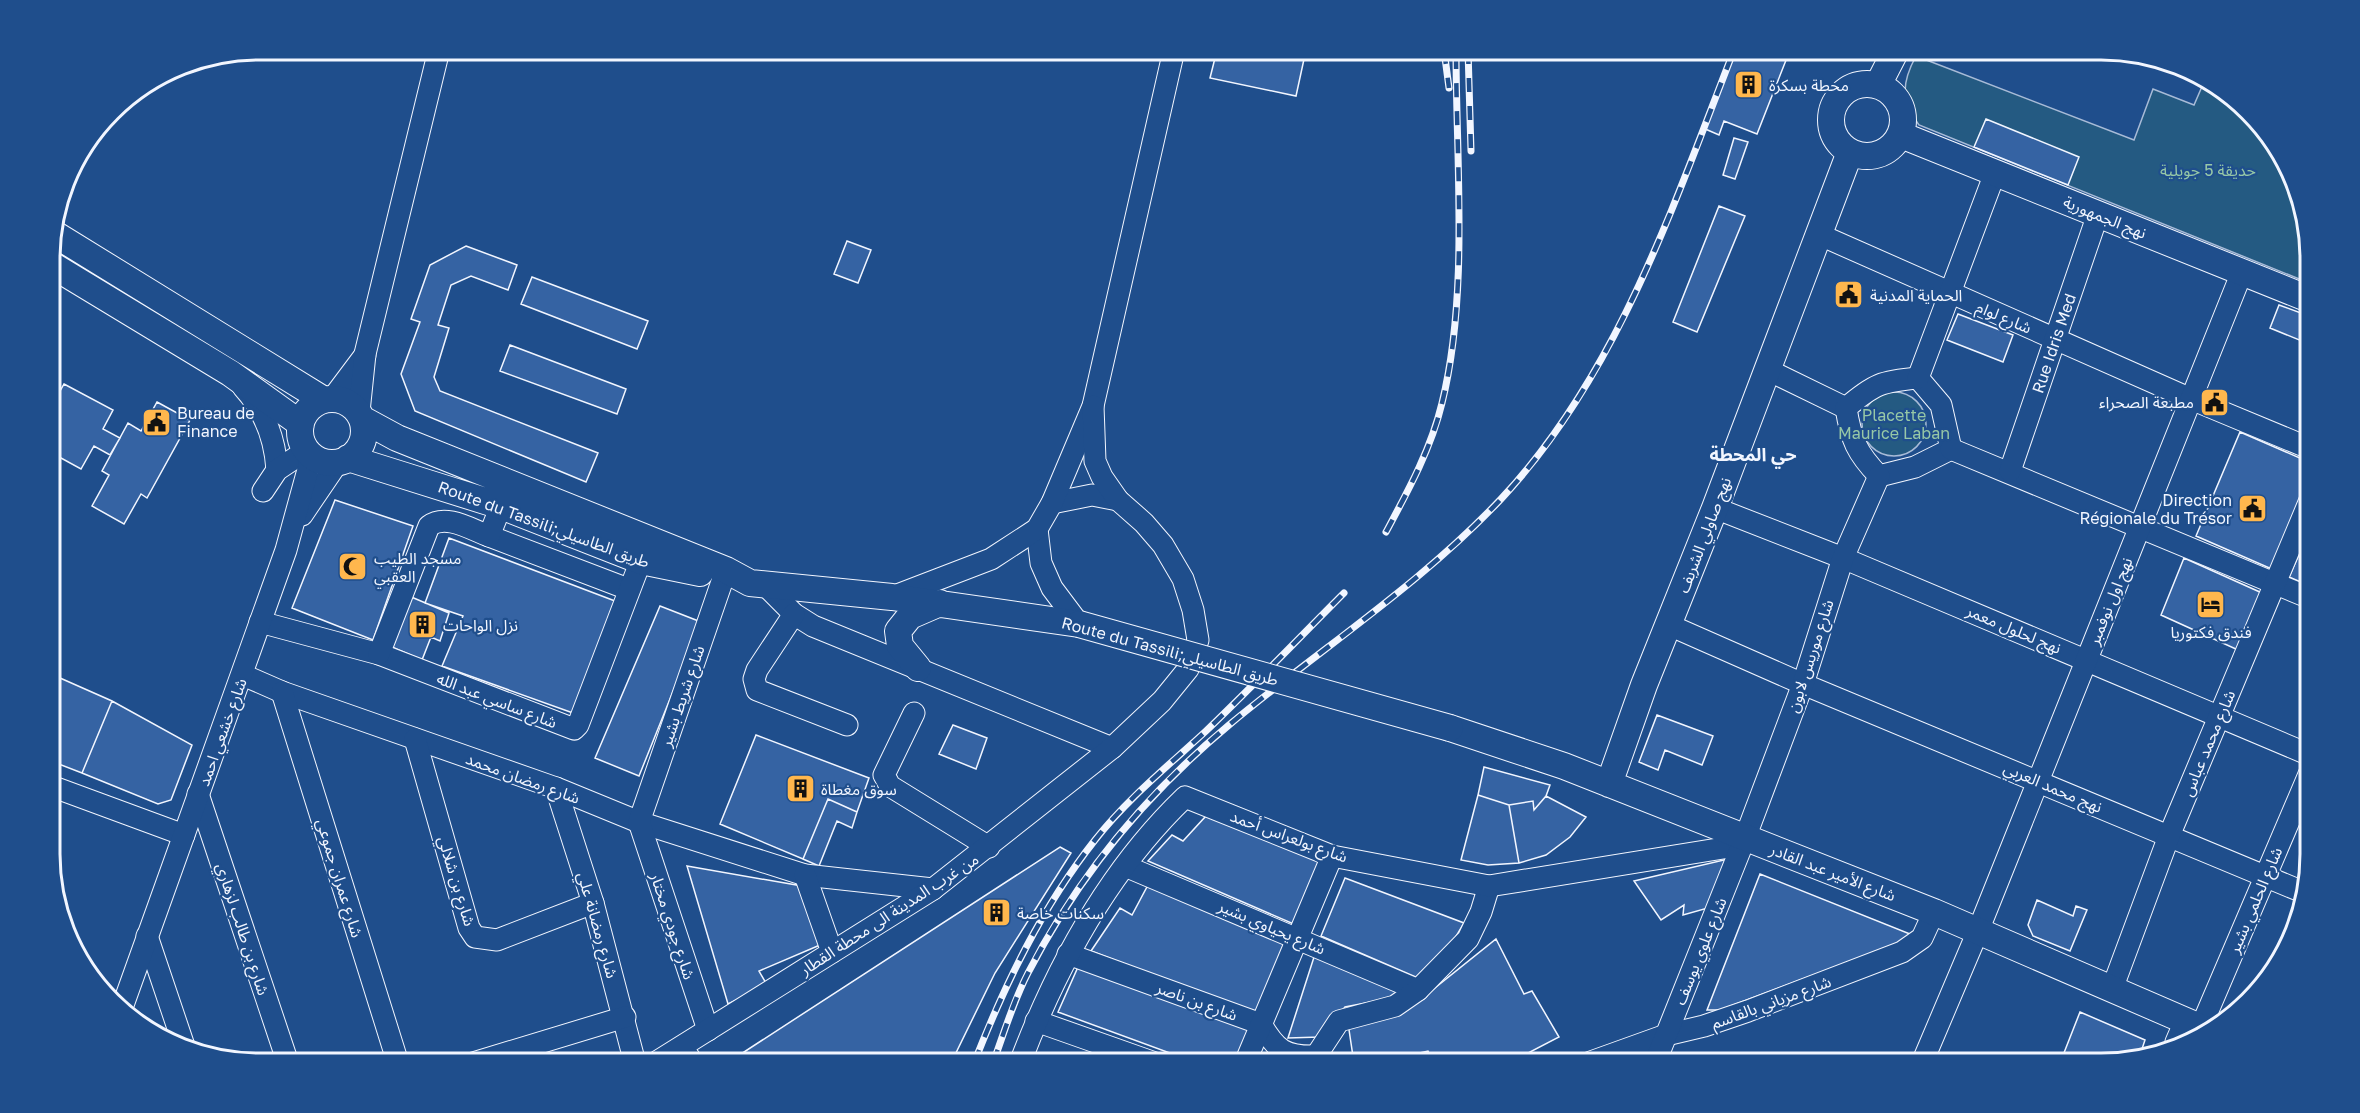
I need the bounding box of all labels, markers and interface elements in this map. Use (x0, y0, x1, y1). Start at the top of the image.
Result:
building icon: محطة بسكرة (1732, 69, 1764, 101)
place label: محطة بسكرة (1769, 75, 1849, 95)
park label: حديقة 5 جويلية (2160, 160, 2256, 180)
street label: نهج الجمهورية (2059, 191, 2149, 246)
public building icon: الحماية المدنية (1833, 279, 1865, 311)
place label: الحماية المدنية (1870, 285, 1962, 305)
street label: Rue Idris Med (2027, 291, 2080, 396)
street label: شارع لوام (1972, 296, 2035, 340)
public building icon: مطبعة الصحراء (2199, 386, 2231, 418)
place label: مطبعة الصحراء (2099, 392, 2194, 412)
place label: Bureau de Finance (177, 403, 255, 441)
park label: Placette Maurice Laban (1838, 405, 1950, 443)
public building icon: Bureau de Finance (140, 406, 172, 438)
district label: حي المحطة (1709, 443, 1797, 469)
street label: نهج صاولي الشربف (1673, 474, 1738, 597)
street label: Route du Tassili;طريق الطاسيلي (435, 476, 653, 574)
place label: Direction Régionale du Trésor (2079, 490, 2232, 528)
public building icon: Direction Régionale du Trésor (2237, 493, 2269, 525)
place label: مسجد الطيب العقبي (374, 548, 462, 589)
mosque icon: مسجد الطيب العقبي (337, 551, 369, 583)
street label: نهج اول نوفمبر (2083, 554, 2139, 650)
hotel icon: فندق فكتوريا (2195, 588, 2227, 620)
street label: شارع موريس لابون (1782, 597, 1841, 716)
street label: نهج لحلول معمر (1962, 600, 2064, 661)
building icon: نزل الواحات (406, 609, 438, 641)
street label: Route du Tassili;طريق الطاسيلي (1059, 612, 1281, 692)
place label: نزل الواحات (443, 615, 518, 636)
place label: فندق فكتوريا (2170, 622, 2252, 642)
street label: شارع شريط بشير (655, 643, 712, 751)
street label: شارع ساسي عبد الله (433, 668, 560, 735)
street label: شارع خشعي احمد (193, 675, 254, 790)
street label: شارع محمد عباس (2177, 687, 2242, 800)
street label: شارع رمضان محمد (462, 748, 583, 811)
street label: نهج محمد العربي (1999, 757, 2105, 820)
building icon: سوق مغطاة (784, 773, 816, 805)
place label: سوق مغطاة (821, 779, 897, 799)
street label: شارع بولعراس أحمد (1226, 805, 1350, 869)
street label: شارع عمران جموعي (310, 816, 368, 941)
street label: شارع بن شلالي (431, 833, 480, 929)
street label: شارع الأمير عبد القادر (1765, 838, 1899, 908)
street label: شارع الحلمي بشير (2223, 844, 2289, 958)
street label: من غرب المدينة الى محطة القطار (795, 849, 982, 980)
street label: شارع بن طالب لزهاري (209, 860, 274, 999)
street label: شارع جودي مختار (643, 869, 700, 983)
street label: شارع رمضانة علي (570, 870, 623, 981)
street label: شارع علوي يوسف (1669, 894, 1733, 1009)
street label: شارع يحياوي بشير (1213, 895, 1329, 961)
building icon: سكنات خاصة (980, 897, 1012, 929)
place label: سكنات خاصة (1017, 903, 1104, 923)
street label: شارع مزياني بالقاسم (1708, 971, 1835, 1036)
street label: شارع بن ناصر (1152, 977, 1240, 1028)

